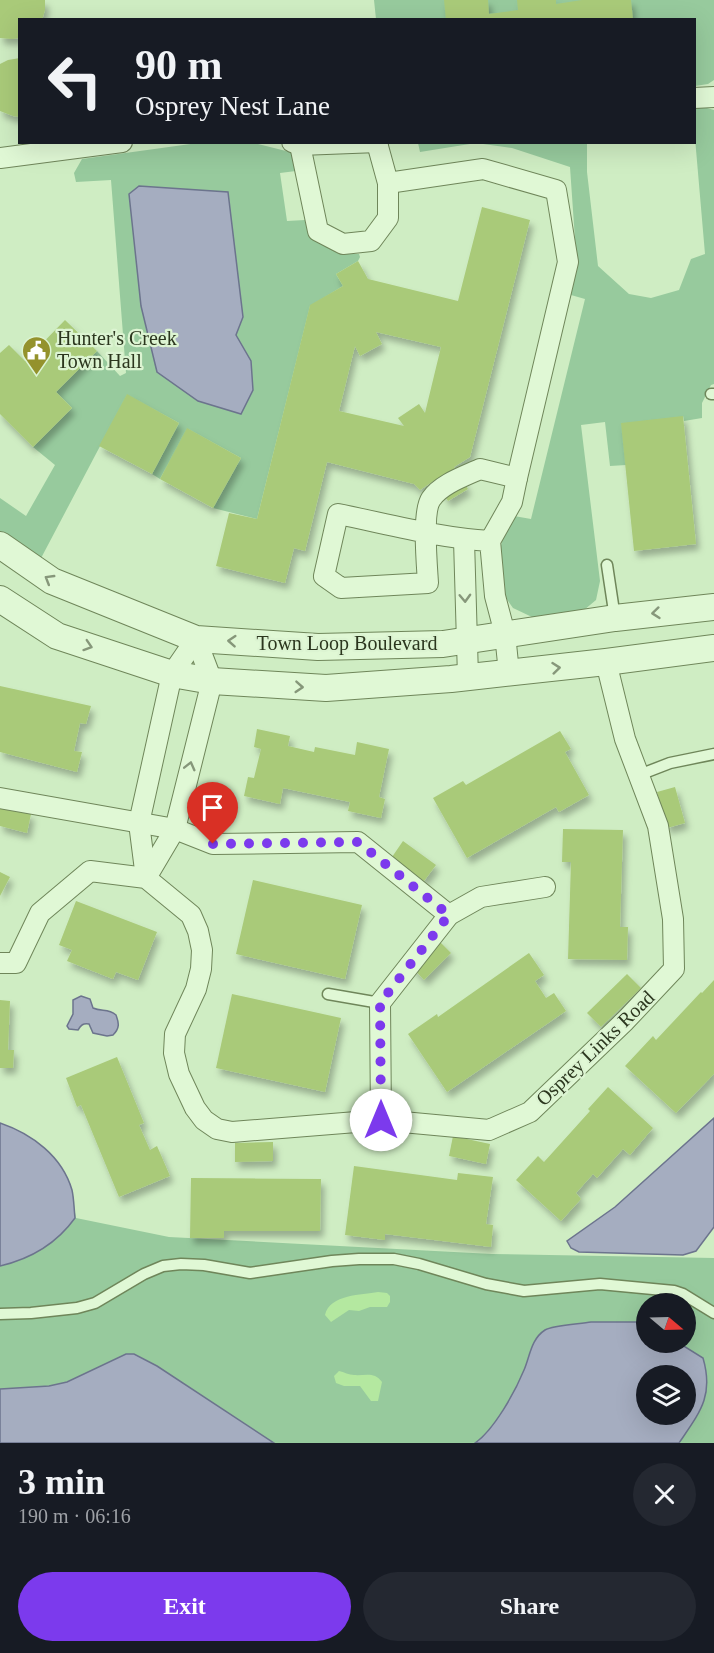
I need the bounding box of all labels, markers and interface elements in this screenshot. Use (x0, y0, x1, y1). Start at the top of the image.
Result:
icon: left (36, 42, 114, 120)
text: 90 m (135, 42, 223, 88)
text: Osprey Nest Lane (135, 91, 330, 121)
place label: Hunter's Creek Town Hall (57, 327, 177, 372)
public building icon: Hunter's Creek Town Hall (20, 334, 52, 376)
one-way arrow (45, 574, 55, 586)
one-way arrow (459, 594, 471, 603)
one-way arrow (651, 606, 660, 619)
street label: Town Loop Boulevard (257, 632, 437, 655)
one-way arrow (228, 635, 237, 648)
one-way arrow (82, 639, 93, 652)
one-way arrow (551, 662, 560, 675)
one-way arrow (294, 680, 303, 693)
one-way arrow (183, 762, 196, 772)
pin (187, 782, 238, 844)
icon: arrive (196, 791, 229, 824)
street label: Osprey Links Road (531, 986, 659, 1111)
position arrow (349, 1088, 413, 1152)
north arrow (636, 1293, 696, 1353)
map controls (636, 1293, 696, 1425)
button: layers (636, 1365, 696, 1425)
text: 3 min (18, 1462, 105, 1502)
button: close (633, 1463, 696, 1526)
text: 190 m · 06:16 (18, 1505, 131, 1527)
button: Exit (18, 1572, 351, 1641)
button: Share (363, 1572, 696, 1641)

